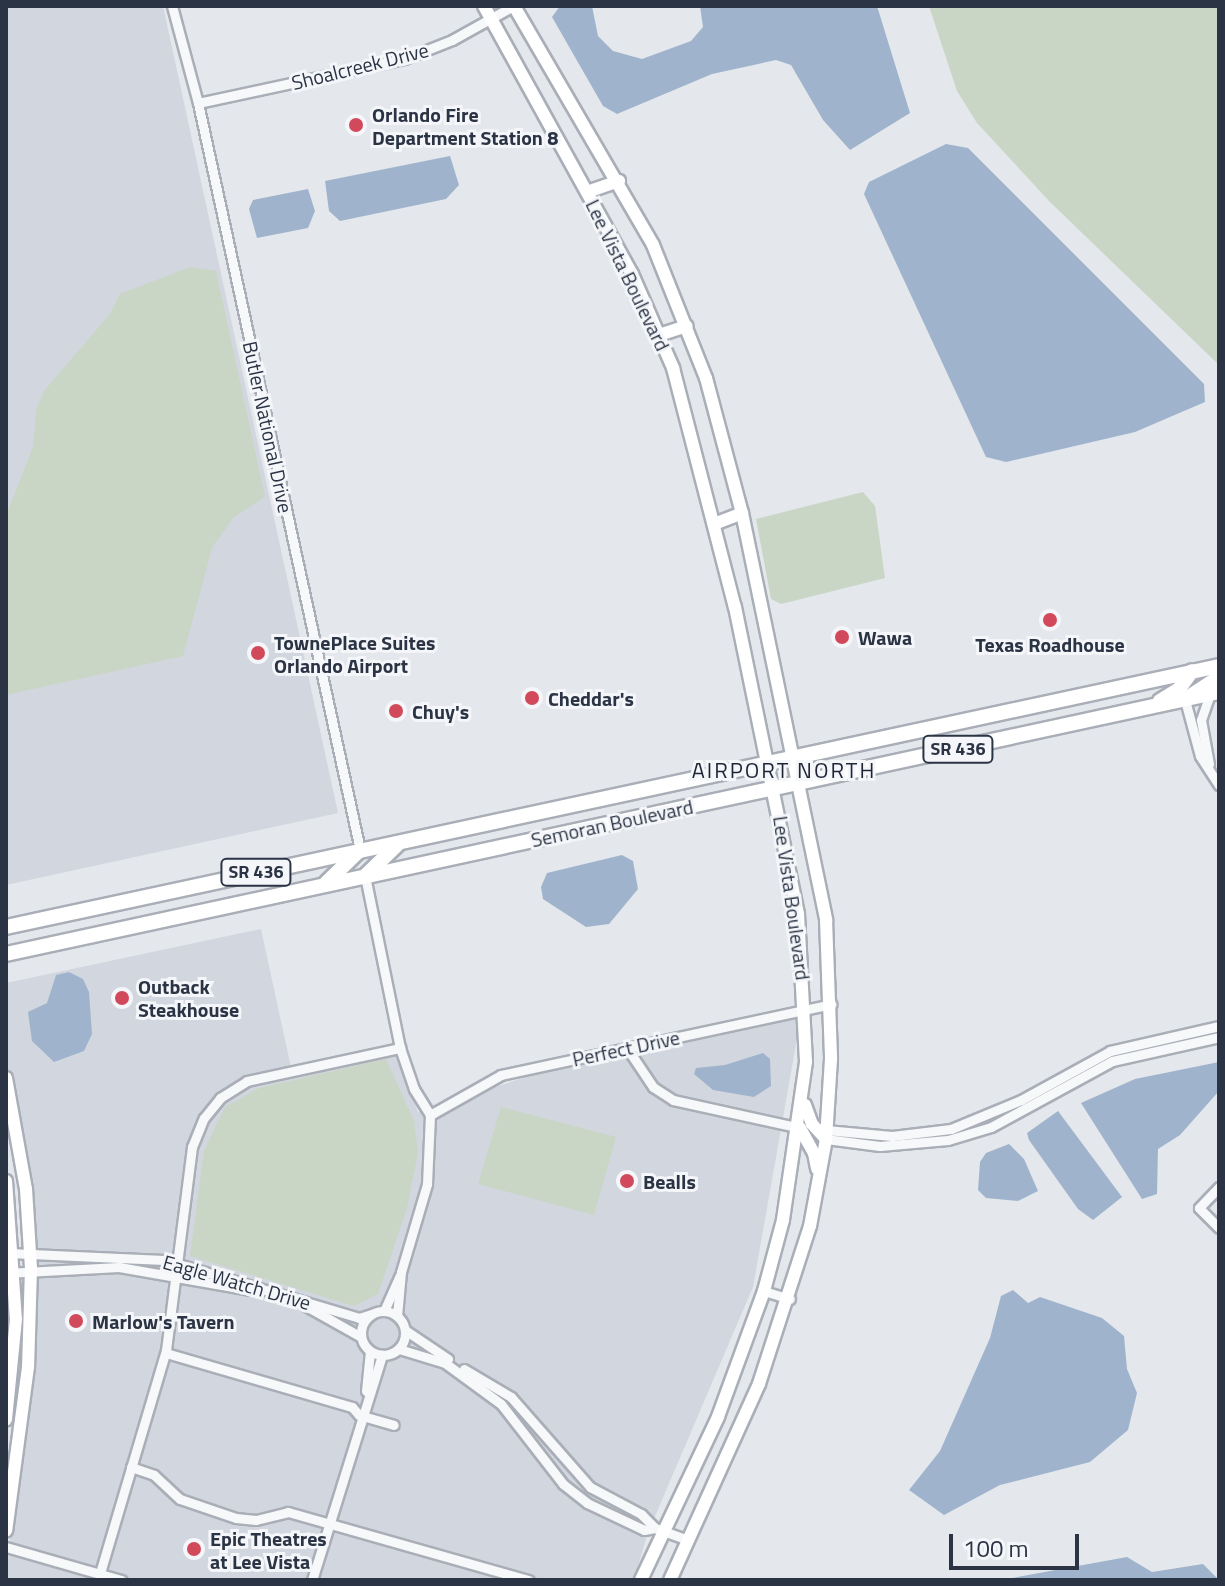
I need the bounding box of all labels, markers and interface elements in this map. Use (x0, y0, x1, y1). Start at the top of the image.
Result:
street label: Shoalcreek Drive (289, 37, 431, 95)
place label: Orlando Fire Department Station 8 (372, 102, 559, 149)
marker: Orlando Fire Department Station 8 (347, 116, 365, 134)
street label: Lee Vista Boulevard (581, 195, 675, 355)
street label: Butler National Drive (238, 339, 298, 515)
marker: Texas Roadhouse (1041, 611, 1059, 629)
place label: Wawa (858, 625, 912, 649)
marker: Wawa (833, 628, 851, 646)
place label: TownePlace Suites Orlando Airport (274, 630, 435, 677)
place label: Texas Roadhouse (975, 632, 1125, 656)
marker: TownePlace Suites Orlando Airport (249, 644, 267, 662)
place label: Cheddar's (548, 686, 634, 710)
marker: Cheddar's (523, 689, 541, 707)
place label: Chuy's (412, 699, 469, 723)
marker: Chuy's (387, 702, 405, 720)
road number: SR 436 (922, 735, 994, 763)
district label: AIRPORT NORTH (692, 758, 876, 784)
street label: Semoran Boulevard (529, 794, 695, 852)
street label: Lee Vista Boulevard (769, 814, 815, 982)
road number: SR 436 (220, 858, 292, 886)
place label: Outback Steakhouse (138, 974, 239, 1021)
marker: Outback Steakhouse (113, 989, 131, 1007)
street label: Perfect Drive (570, 1025, 682, 1071)
place label: Bealls (643, 1169, 696, 1193)
marker: Bealls (618, 1172, 636, 1190)
street label: Eagle Watch Drive (160, 1249, 314, 1315)
place label: Marlow's Tavern (92, 1309, 235, 1333)
marker: Marlow's Tavern (67, 1312, 85, 1330)
scale bar (953, 1518, 1083, 1568)
place label: Epic Theatres at Lee Vista (210, 1526, 327, 1573)
text: 100 m (963, 1530, 1029, 1566)
marker: Epic Theatres at Lee Vista (185, 1540, 203, 1558)

